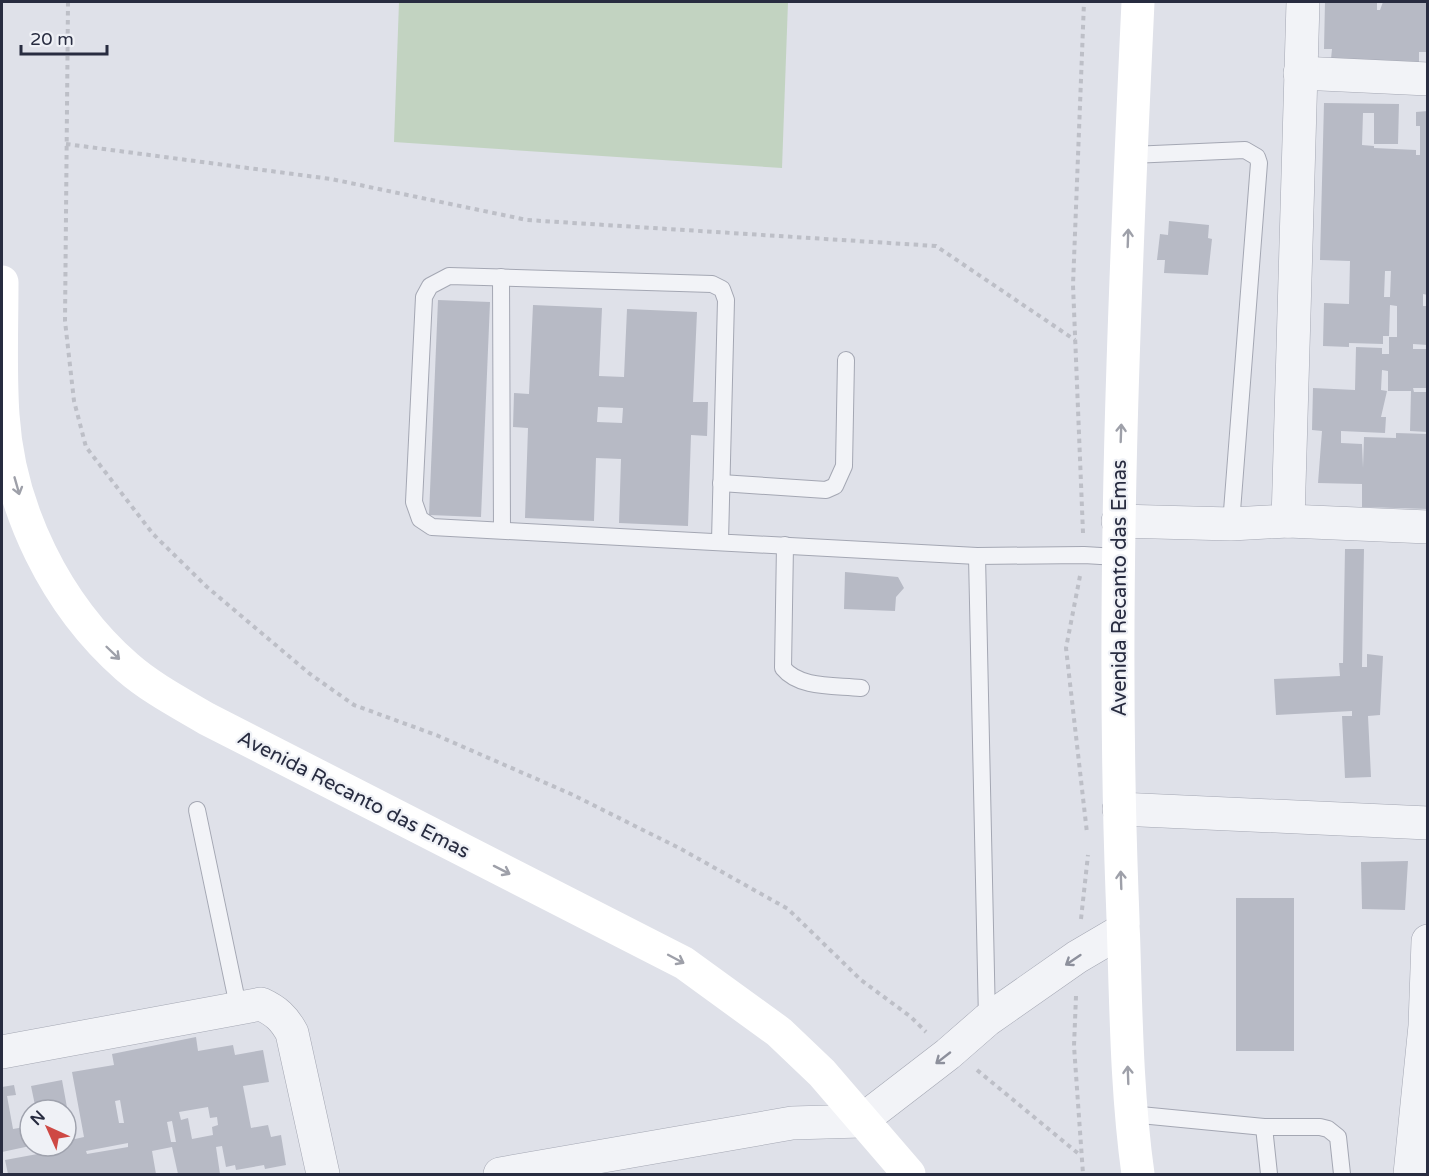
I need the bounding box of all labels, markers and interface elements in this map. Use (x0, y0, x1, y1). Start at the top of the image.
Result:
scale bar (21, 18, 106, 56)
text: 20 m (30, 28, 74, 50)
one-way arrow (1122, 228, 1133, 248)
one-way arrow (1115, 423, 1126, 443)
street label: Avenida Recanto das Emas (1108, 460, 1132, 716)
one-way arrow (12, 476, 23, 495)
one-way arrow (106, 645, 121, 660)
street label: Avenida Recanto das Emas (234, 726, 473, 864)
one-way arrow (493, 864, 511, 876)
one-way arrow (1116, 870, 1127, 890)
one-way arrow (667, 953, 684, 965)
one-way arrow (1065, 954, 1082, 966)
one-way arrow (935, 1052, 951, 1065)
one-way arrow (1123, 1065, 1134, 1085)
north arrow (18, 1098, 78, 1158)
text: N (26, 1106, 50, 1130)

